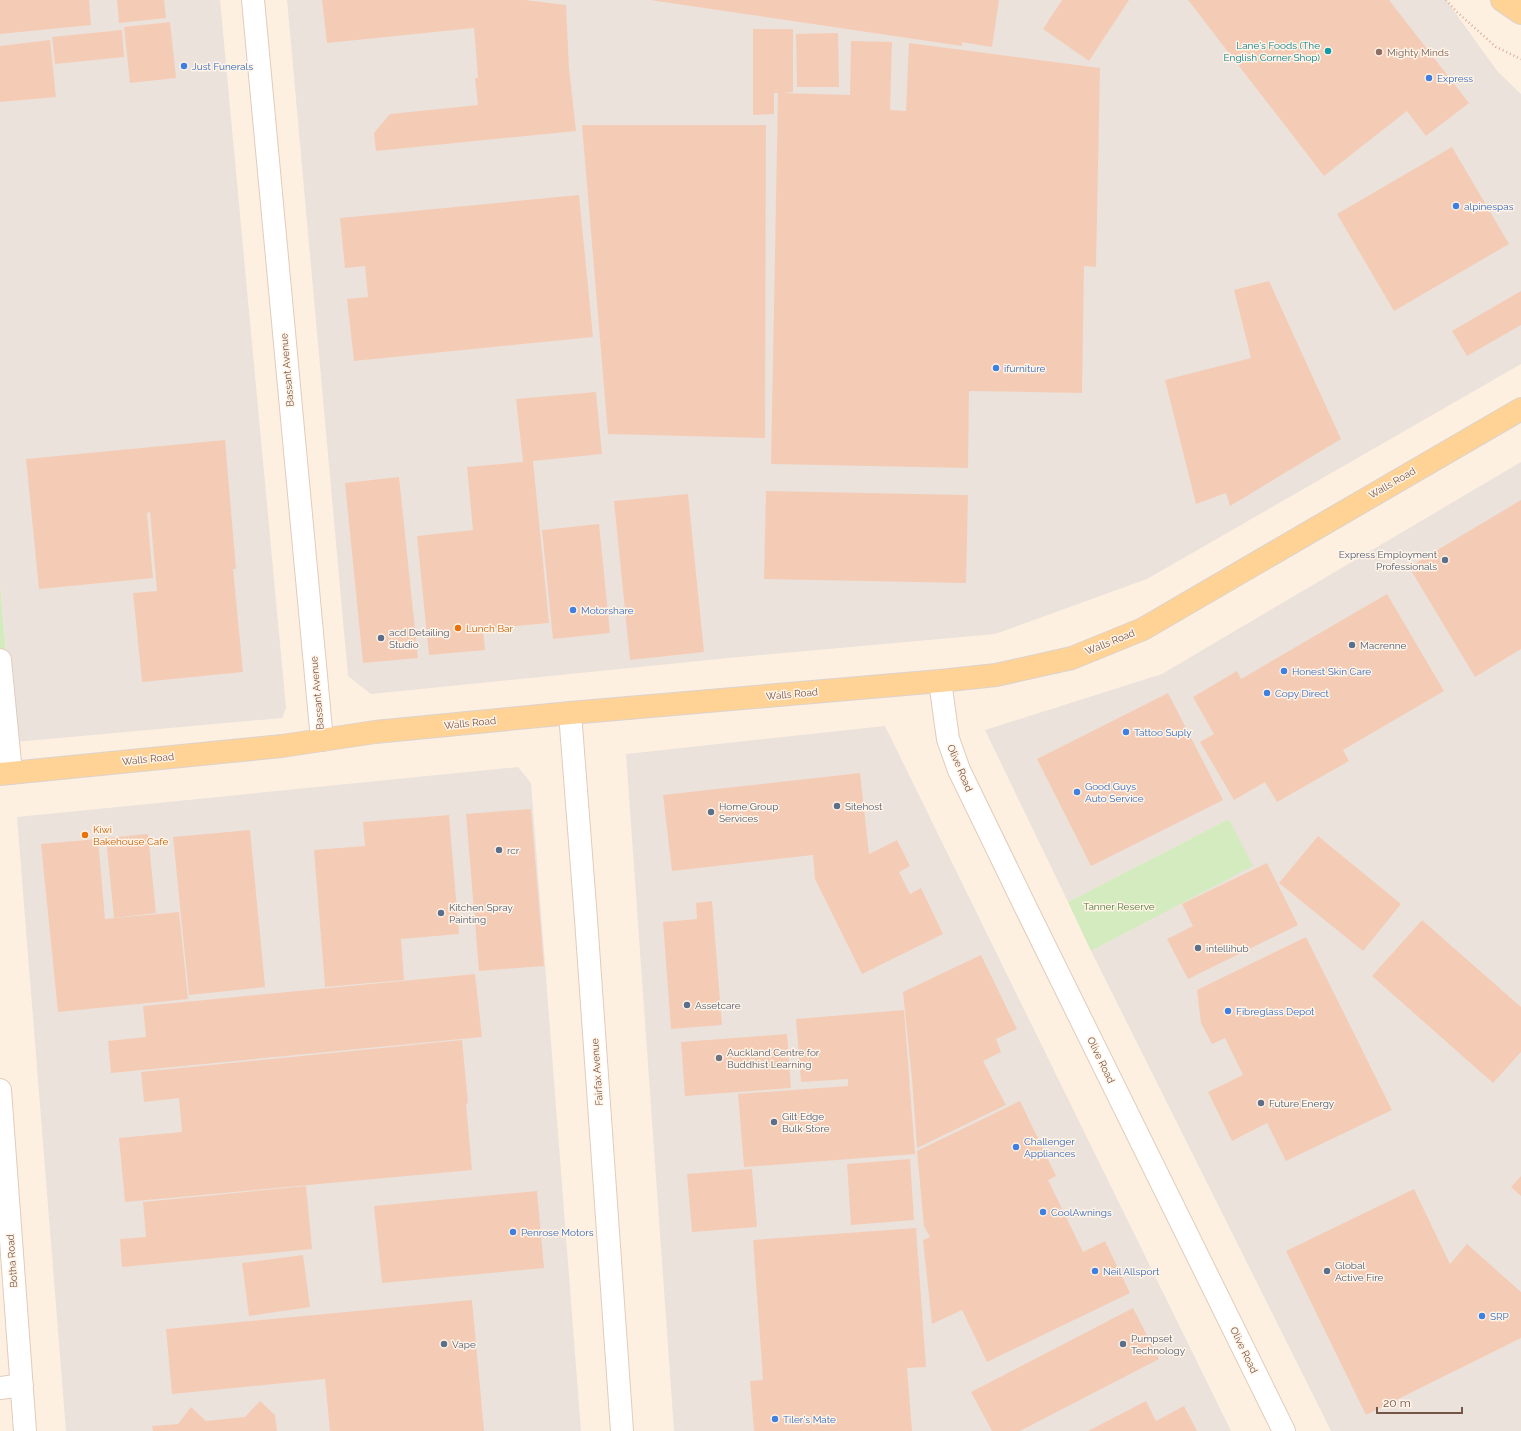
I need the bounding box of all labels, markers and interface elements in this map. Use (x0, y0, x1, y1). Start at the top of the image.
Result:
place label: Lane's Foods (The English Corner Shop) (1224, 40, 1320, 63)
marker: Lane's Foods (The English Corner Shop) (1323, 46, 1333, 56)
marker: Mighty Minds (1374, 47, 1384, 57)
place label: Mighty Minds (1387, 47, 1449, 58)
marker: Just Funerals (179, 61, 189, 71)
place label: Just Funerals (192, 61, 253, 72)
marker: Express (1424, 73, 1434, 83)
place label: Express (1437, 73, 1473, 84)
marker: alpinespas (1451, 201, 1461, 211)
place label: alpinespas (1464, 201, 1514, 212)
street label: Bassant Avenue (278, 333, 296, 407)
marker: ifurniture (991, 363, 1001, 373)
place label: ifurniture (1004, 363, 1046, 374)
street label: Walls Road (1367, 465, 1417, 501)
place label: Express Employment Professionals (1339, 549, 1438, 572)
marker: Express Employment Professionals (1440, 555, 1450, 565)
marker: Motorshare (568, 605, 578, 615)
place label: Motorshare (581, 605, 634, 616)
marker: Lunch Bar (453, 623, 463, 633)
place label: Lunch Bar (466, 623, 514, 634)
place label: acd Detailing Studio (389, 627, 450, 650)
street label: Walls Road (1084, 627, 1136, 657)
marker: acd Detailing Studio (376, 633, 386, 643)
marker: Macrenne (1347, 640, 1357, 650)
place label: Macrenne (1360, 640, 1407, 651)
street label: Bassant Avenue (308, 656, 326, 730)
marker: Honest Skin Care (1279, 666, 1289, 676)
place label: Honest Skin Care (1292, 666, 1371, 677)
street label: Walls Road (766, 686, 818, 702)
marker: Copy Direct (1262, 688, 1272, 698)
place label: Copy Direct (1275, 688, 1330, 699)
street label: Walls Road (443, 715, 497, 731)
marker: Tattoo Suply (1121, 727, 1131, 737)
place label: Tattoo Suply (1134, 727, 1192, 738)
street label: Olive Road (945, 743, 975, 793)
street label: Walls Road (121, 751, 175, 767)
place label: Good Guys Auto Service (1085, 781, 1144, 804)
marker: Good Guys Auto Service (1072, 787, 1082, 797)
place label: Home Group Services (719, 801, 778, 824)
marker: Sitehost (832, 801, 842, 811)
place label: Sitehost (845, 801, 883, 812)
marker: Home Group Services (706, 807, 716, 817)
place label: Kiwi Bakehouse Cafe (93, 824, 168, 847)
marker: Kiwi Bakehouse Cafe (80, 830, 90, 840)
marker: rcr (494, 845, 504, 855)
place label: rcr (507, 845, 520, 856)
park label: Tanner Reserve (1083, 901, 1155, 912)
place label: Kitchen Spray Painting (449, 902, 513, 925)
marker: Kitchen Spray Painting (436, 908, 446, 918)
marker: intellihub (1193, 943, 1203, 953)
place label: intellihub (1206, 943, 1249, 954)
marker: Assetcare (682, 1000, 692, 1010)
place label: Assetcare (695, 1000, 741, 1011)
marker: Fibreglass Depot (1223, 1006, 1233, 1016)
place label: Fibreglass Depot (1236, 1006, 1315, 1017)
street label: Olive Road (1085, 1035, 1117, 1085)
street label: Fairfax Avenue (589, 1038, 605, 1106)
place label: Auckland Centre for Buddhist Learning (727, 1047, 820, 1070)
marker: Auckland Centre for Buddhist Learning (714, 1053, 724, 1063)
marker: Future Energy (1256, 1098, 1266, 1108)
place label: Future Energy (1269, 1098, 1335, 1109)
place label: Gilt Edge Bulk Store (782, 1111, 830, 1134)
marker: Gilt Edge Bulk Store (769, 1117, 779, 1127)
place label: Challenger Appliances (1024, 1136, 1076, 1159)
marker: Challenger Appliances (1011, 1142, 1021, 1152)
marker: CoolAwnings (1038, 1207, 1048, 1217)
place label: CoolAwnings (1051, 1207, 1112, 1218)
marker: Penrose Motors (508, 1227, 518, 1237)
place label: Penrose Motors (521, 1227, 594, 1238)
street label: Botha Road (5, 1234, 19, 1288)
place label: Global Active Fire (1335, 1260, 1384, 1283)
marker: Neil Allsport (1090, 1266, 1100, 1276)
place label: Neil Allsport (1103, 1266, 1160, 1277)
marker: Global Active Fire (1322, 1266, 1332, 1276)
marker: SRP (1477, 1311, 1487, 1321)
place label: SRP (1490, 1311, 1509, 1322)
street label: Olive Road (1228, 1325, 1260, 1375)
place label: Pumpset Technology (1131, 1333, 1186, 1356)
marker: Vape (439, 1339, 449, 1349)
place label: Vape (452, 1339, 476, 1350)
marker: Pumpset Technology (1118, 1339, 1128, 1349)
scale bar (1377, 1389, 1462, 1415)
text: 20 m (1383, 1396, 1411, 1410)
marker: Tiler's Mate (770, 1414, 780, 1424)
place label: Tiler's Mate (783, 1414, 836, 1425)

